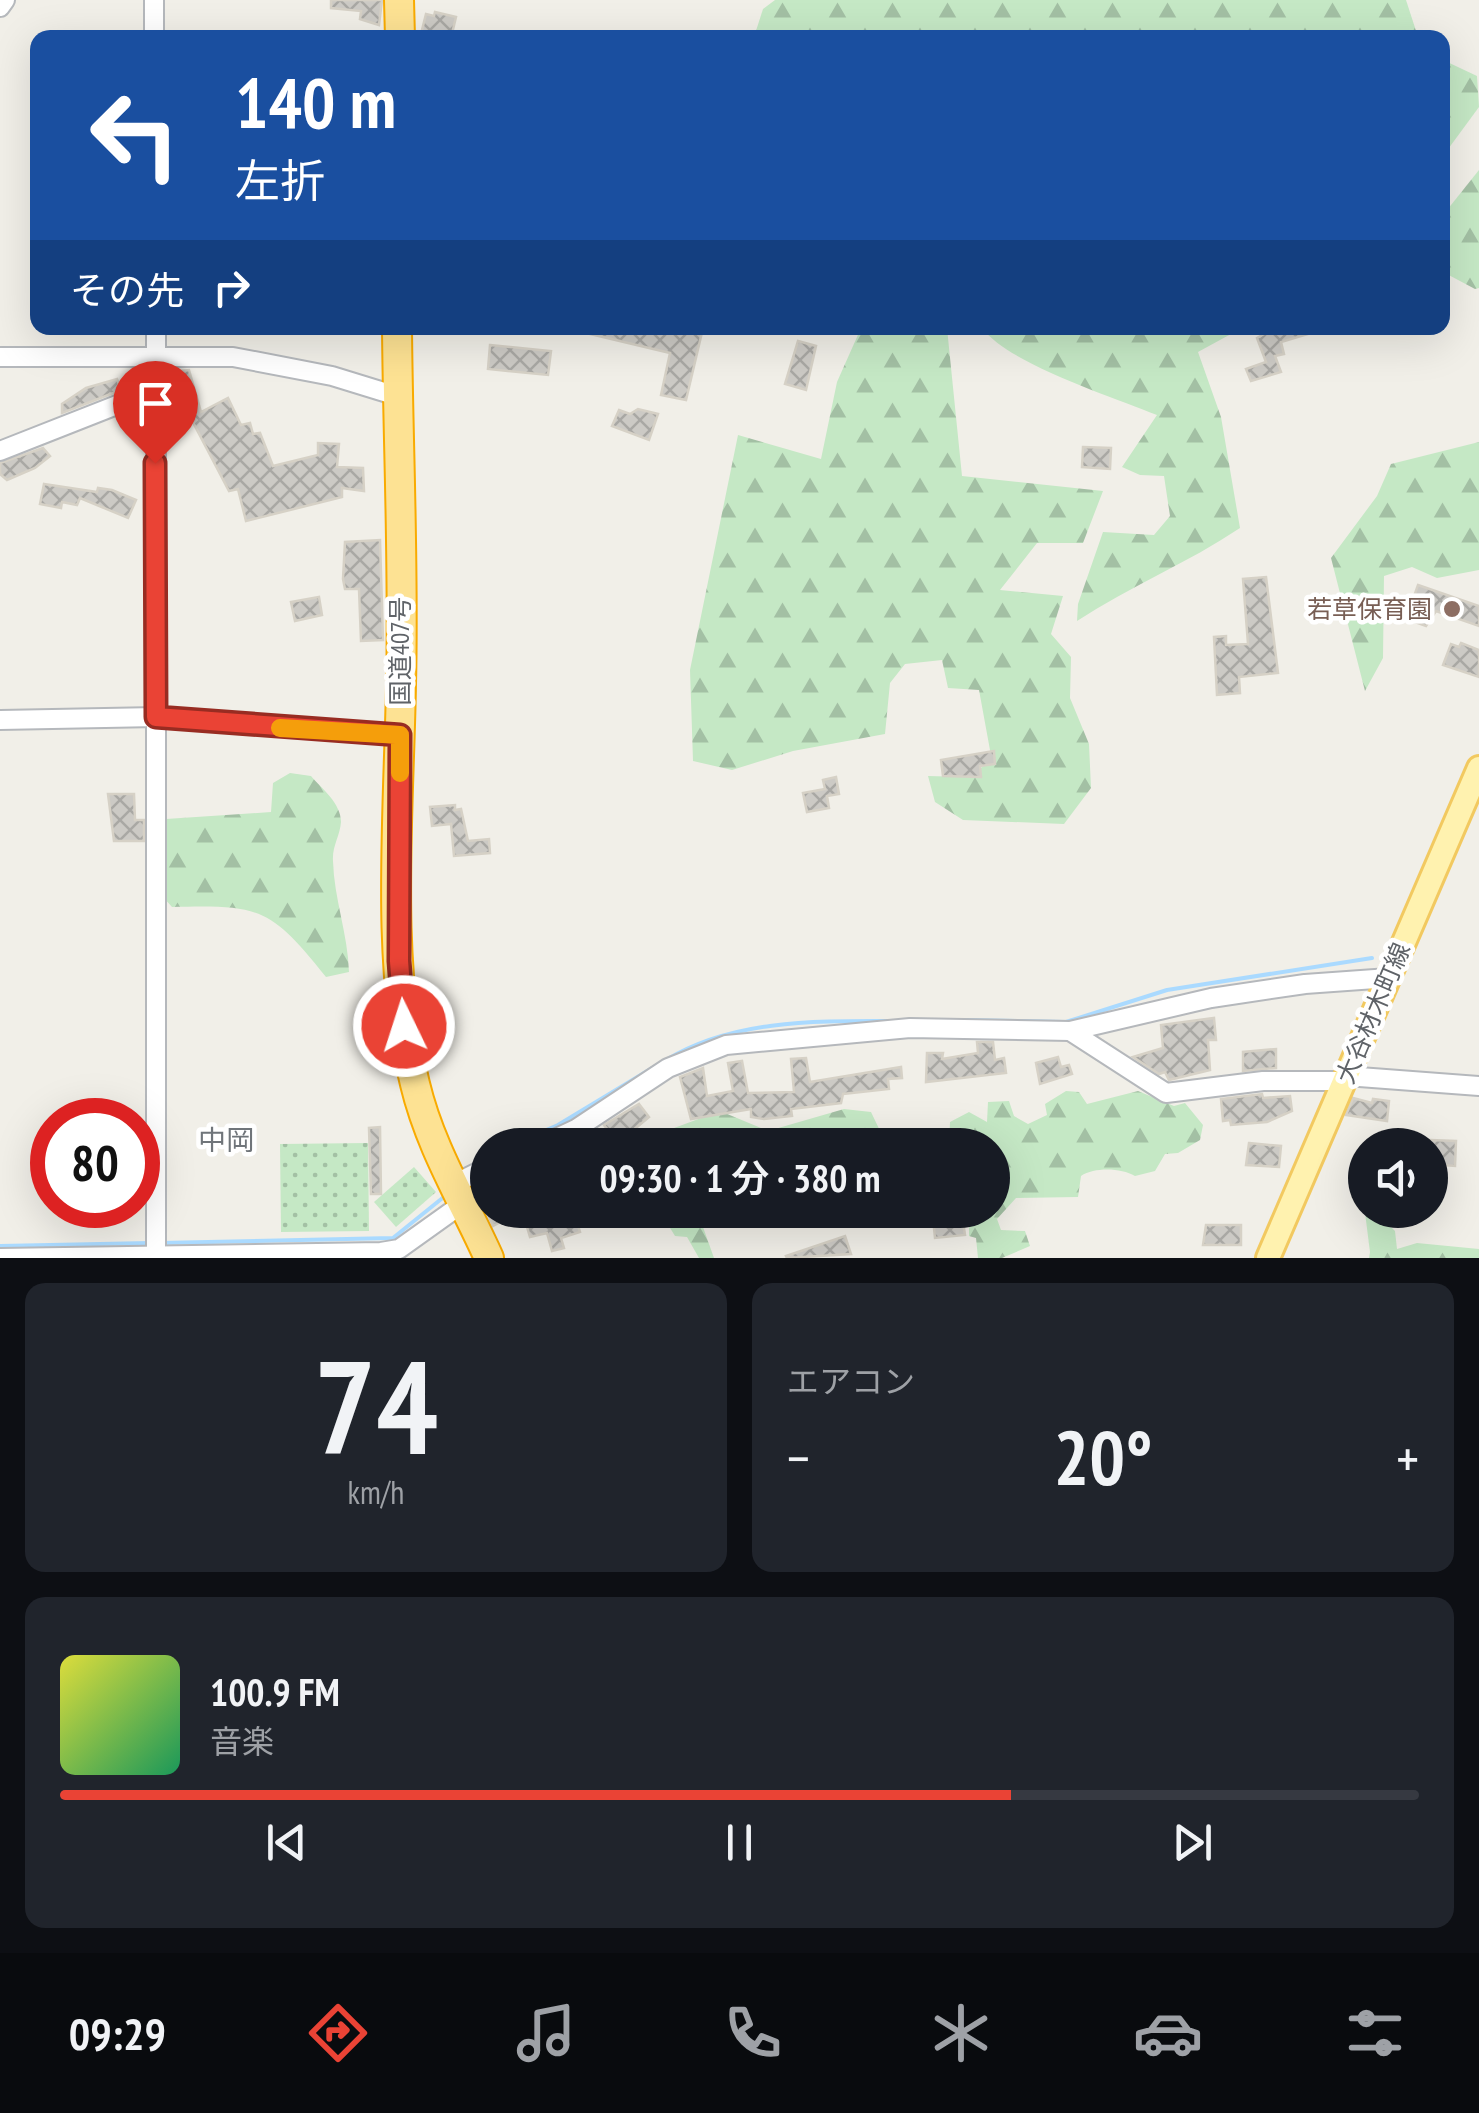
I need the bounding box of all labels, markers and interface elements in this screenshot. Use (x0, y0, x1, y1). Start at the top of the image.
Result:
text: 140 m (235, 57, 396, 147)
icon: left (70, 70, 200, 200)
text: 左折 (235, 151, 325, 209)
icon: right (204, 260, 259, 315)
text: その先 (70, 265, 184, 314)
pin (113, 361, 198, 464)
icon: arrive (128, 376, 183, 431)
place label: 若草保育園 (1307, 593, 1432, 625)
street label: 国道407号 (384, 597, 416, 705)
marker: 若草保育園 (1441, 598, 1463, 620)
street label: 大谷材木町線 (1329, 938, 1417, 1088)
position arrow (352, 974, 456, 1078)
speed limit sign: 80 (30, 1098, 160, 1228)
district label: 中岡 (198, 1121, 254, 1158)
map controls (1348, 1128, 1448, 1228)
button: sound (1348, 1128, 1448, 1228)
text: 09:30 · 1 分 · 380 m (600, 1153, 880, 1202)
text: 74 (314, 1322, 438, 1490)
text: エアコン (787, 1360, 915, 1402)
text: 20° (1053, 1409, 1153, 1506)
text: − (787, 1422, 810, 1493)
text: + (1396, 1422, 1419, 1493)
text: km/h (348, 1471, 404, 1513)
text: 100.9 FM (210, 1667, 340, 1716)
text: 音楽 (210, 1720, 274, 1762)
icon: previous (259, 1815, 314, 1870)
icon: pause (712, 1815, 767, 1870)
icon: next (1165, 1815, 1220, 1870)
icon: directions (303, 1998, 373, 2068)
icon: music (511, 1998, 581, 2068)
icon: phone (718, 1998, 788, 2068)
icon: climate (926, 1998, 996, 2068)
icon: car (1133, 1998, 1203, 2068)
icon: filters (1340, 1998, 1410, 2068)
text: 09:29 (69, 2004, 166, 2062)

